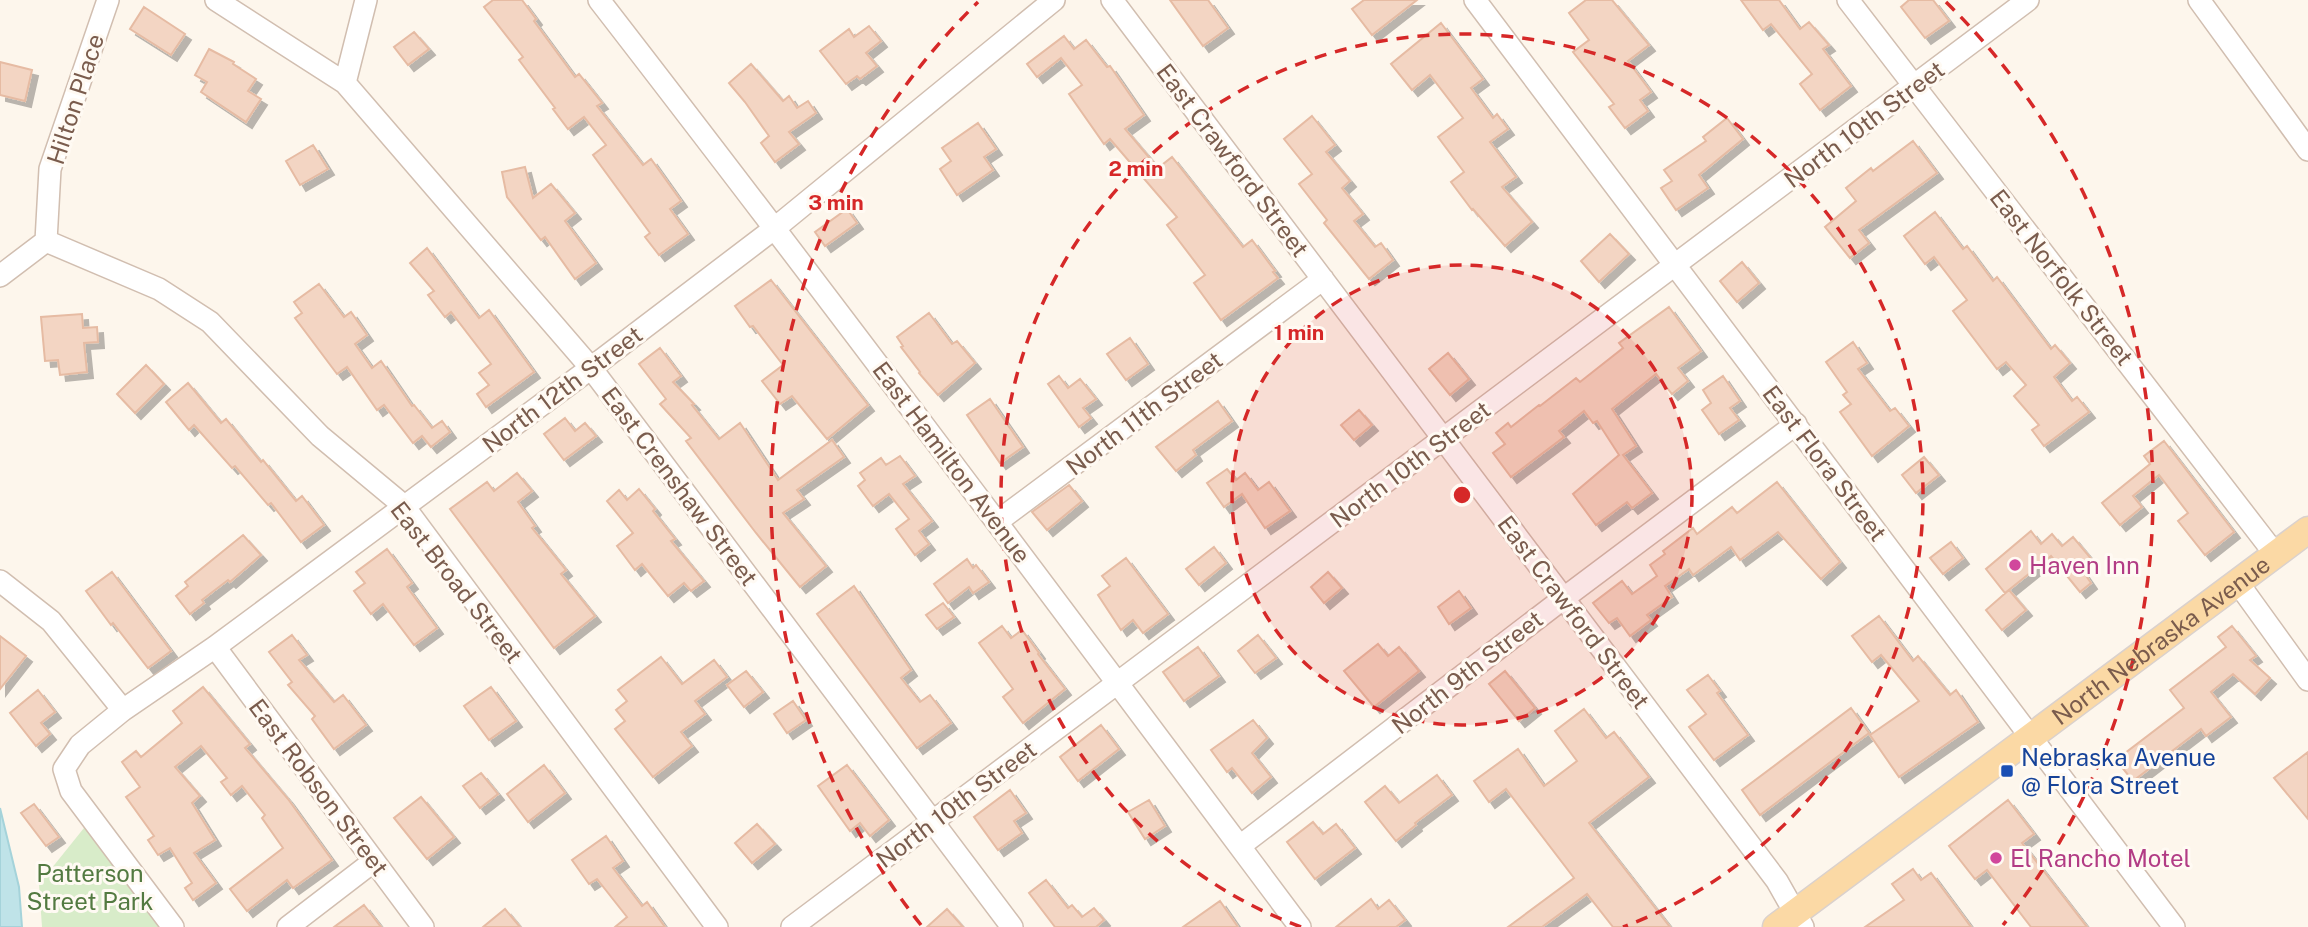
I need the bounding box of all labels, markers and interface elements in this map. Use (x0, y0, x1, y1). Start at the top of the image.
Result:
street label: Hilton Place (41, 30, 109, 168)
street label: North 10th Street (1778, 55, 1950, 193)
street label: East Crawford Street (1151, 58, 1315, 262)
text: 2 min (1108, 156, 1164, 181)
street label: East Norfolk Street (1985, 183, 2139, 371)
text: 3 min (808, 190, 864, 215)
street label: North 12th Street (477, 320, 647, 458)
text: 1 min (1274, 320, 1324, 345)
street label: North 11th Street (1060, 345, 1228, 481)
street label: East Hamilton Avenue (867, 356, 1037, 568)
street label: East Flora Street (1757, 380, 1893, 546)
street label: East Crenshaw Street (596, 381, 764, 591)
street label: North 10th Street (1324, 395, 1496, 533)
centre of rings (1450, 483, 1474, 507)
street label: East Broad Street (385, 496, 529, 668)
street label: East Crawford Street (1492, 510, 1656, 714)
street label: North Nebraska Avenue (2046, 550, 2275, 730)
place label: Haven Inn (2029, 551, 2140, 579)
marker: Haven Inn (2007, 557, 2023, 573)
street label: North 9th Street (1386, 604, 1548, 740)
street label: East Robson Street (243, 693, 395, 881)
street label: North 10th Street (870, 735, 1042, 873)
place label: Nebraska Avenue @ Flora Street (2021, 743, 2216, 799)
marker: Nebraska Avenue @ Flora Street (1999, 763, 2015, 779)
place label: El Rancho Motel (2010, 844, 2191, 872)
marker: El Rancho Motel (1988, 850, 2004, 866)
park label: Patterson Street Park (26, 859, 154, 915)

